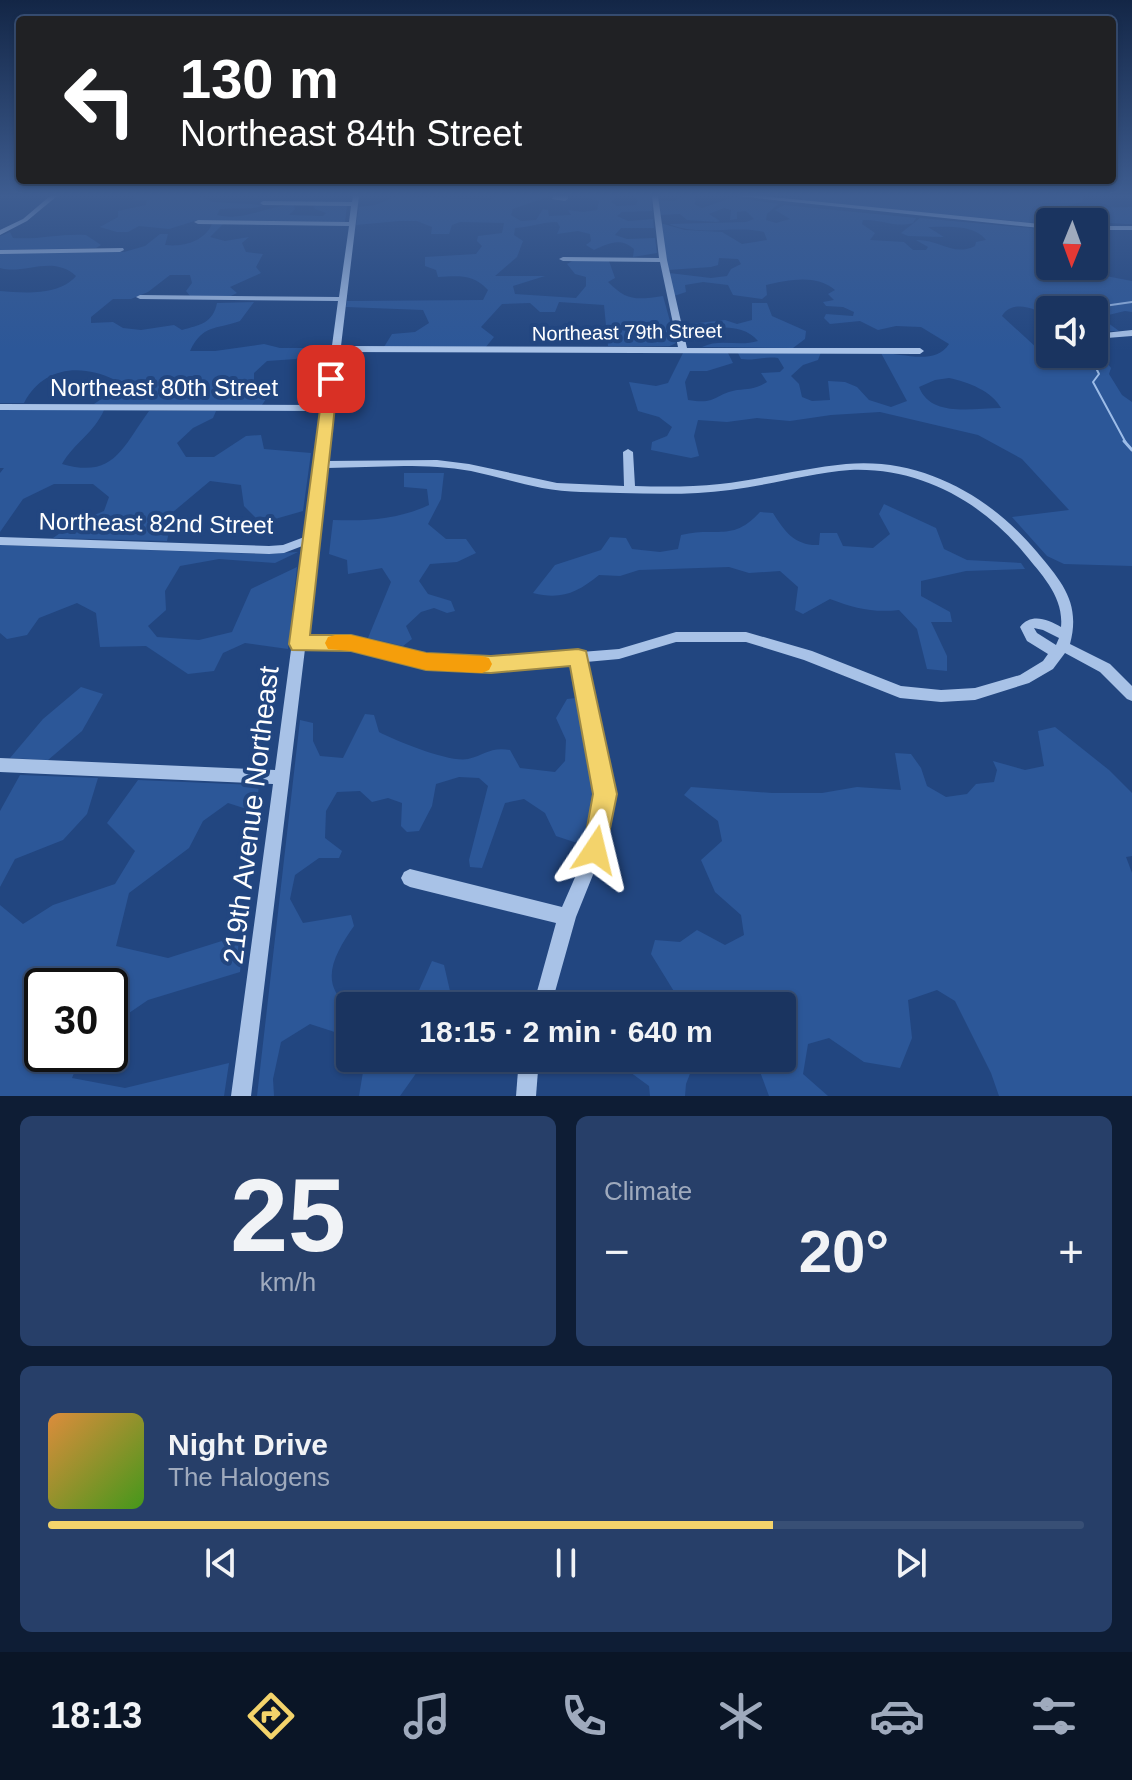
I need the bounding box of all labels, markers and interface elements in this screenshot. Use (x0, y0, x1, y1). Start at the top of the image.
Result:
text: 130 m (180, 47, 339, 110)
icon: left (48, 48, 152, 152)
text: Northeast 84th Street (180, 113, 522, 154)
north arrow (1036, 208, 1108, 280)
map controls (1036, 208, 1108, 368)
button: sound (1036, 296, 1108, 368)
street label: Northeast 79th Street (532, 319, 723, 345)
pin (297, 345, 365, 413)
icon: arrive (309, 357, 353, 401)
street label: Northeast 80th Street (50, 374, 278, 401)
street label: Northeast 82nd Street (38, 507, 274, 539)
street label: 219th Avenue Northeast (217, 664, 285, 966)
position arrow (553, 808, 637, 892)
speed limit sign: 30 (24, 968, 128, 1072)
text: 18:15 · 2 min · 640 m (419, 1015, 713, 1048)
text: 25 (230, 1157, 346, 1273)
text: Climate (604, 1176, 692, 1206)
text: 20° (799, 1218, 889, 1285)
text: − (604, 1227, 630, 1276)
text: + (1058, 1227, 1084, 1276)
text: km/h (260, 1267, 316, 1297)
text: Night Drive (168, 1428, 328, 1461)
text: The Halogens (168, 1462, 330, 1492)
icon: previous (199, 1541, 243, 1585)
icon: pause (544, 1541, 588, 1585)
icon: next (889, 1541, 933, 1585)
icon: directions (243, 1688, 299, 1744)
icon: music (399, 1688, 455, 1744)
icon: phone (556, 1688, 612, 1744)
icon: climate (713, 1688, 769, 1744)
icon: car (869, 1688, 925, 1744)
icon: filters (1026, 1688, 1082, 1744)
text: 18:13 (50, 1695, 142, 1736)

